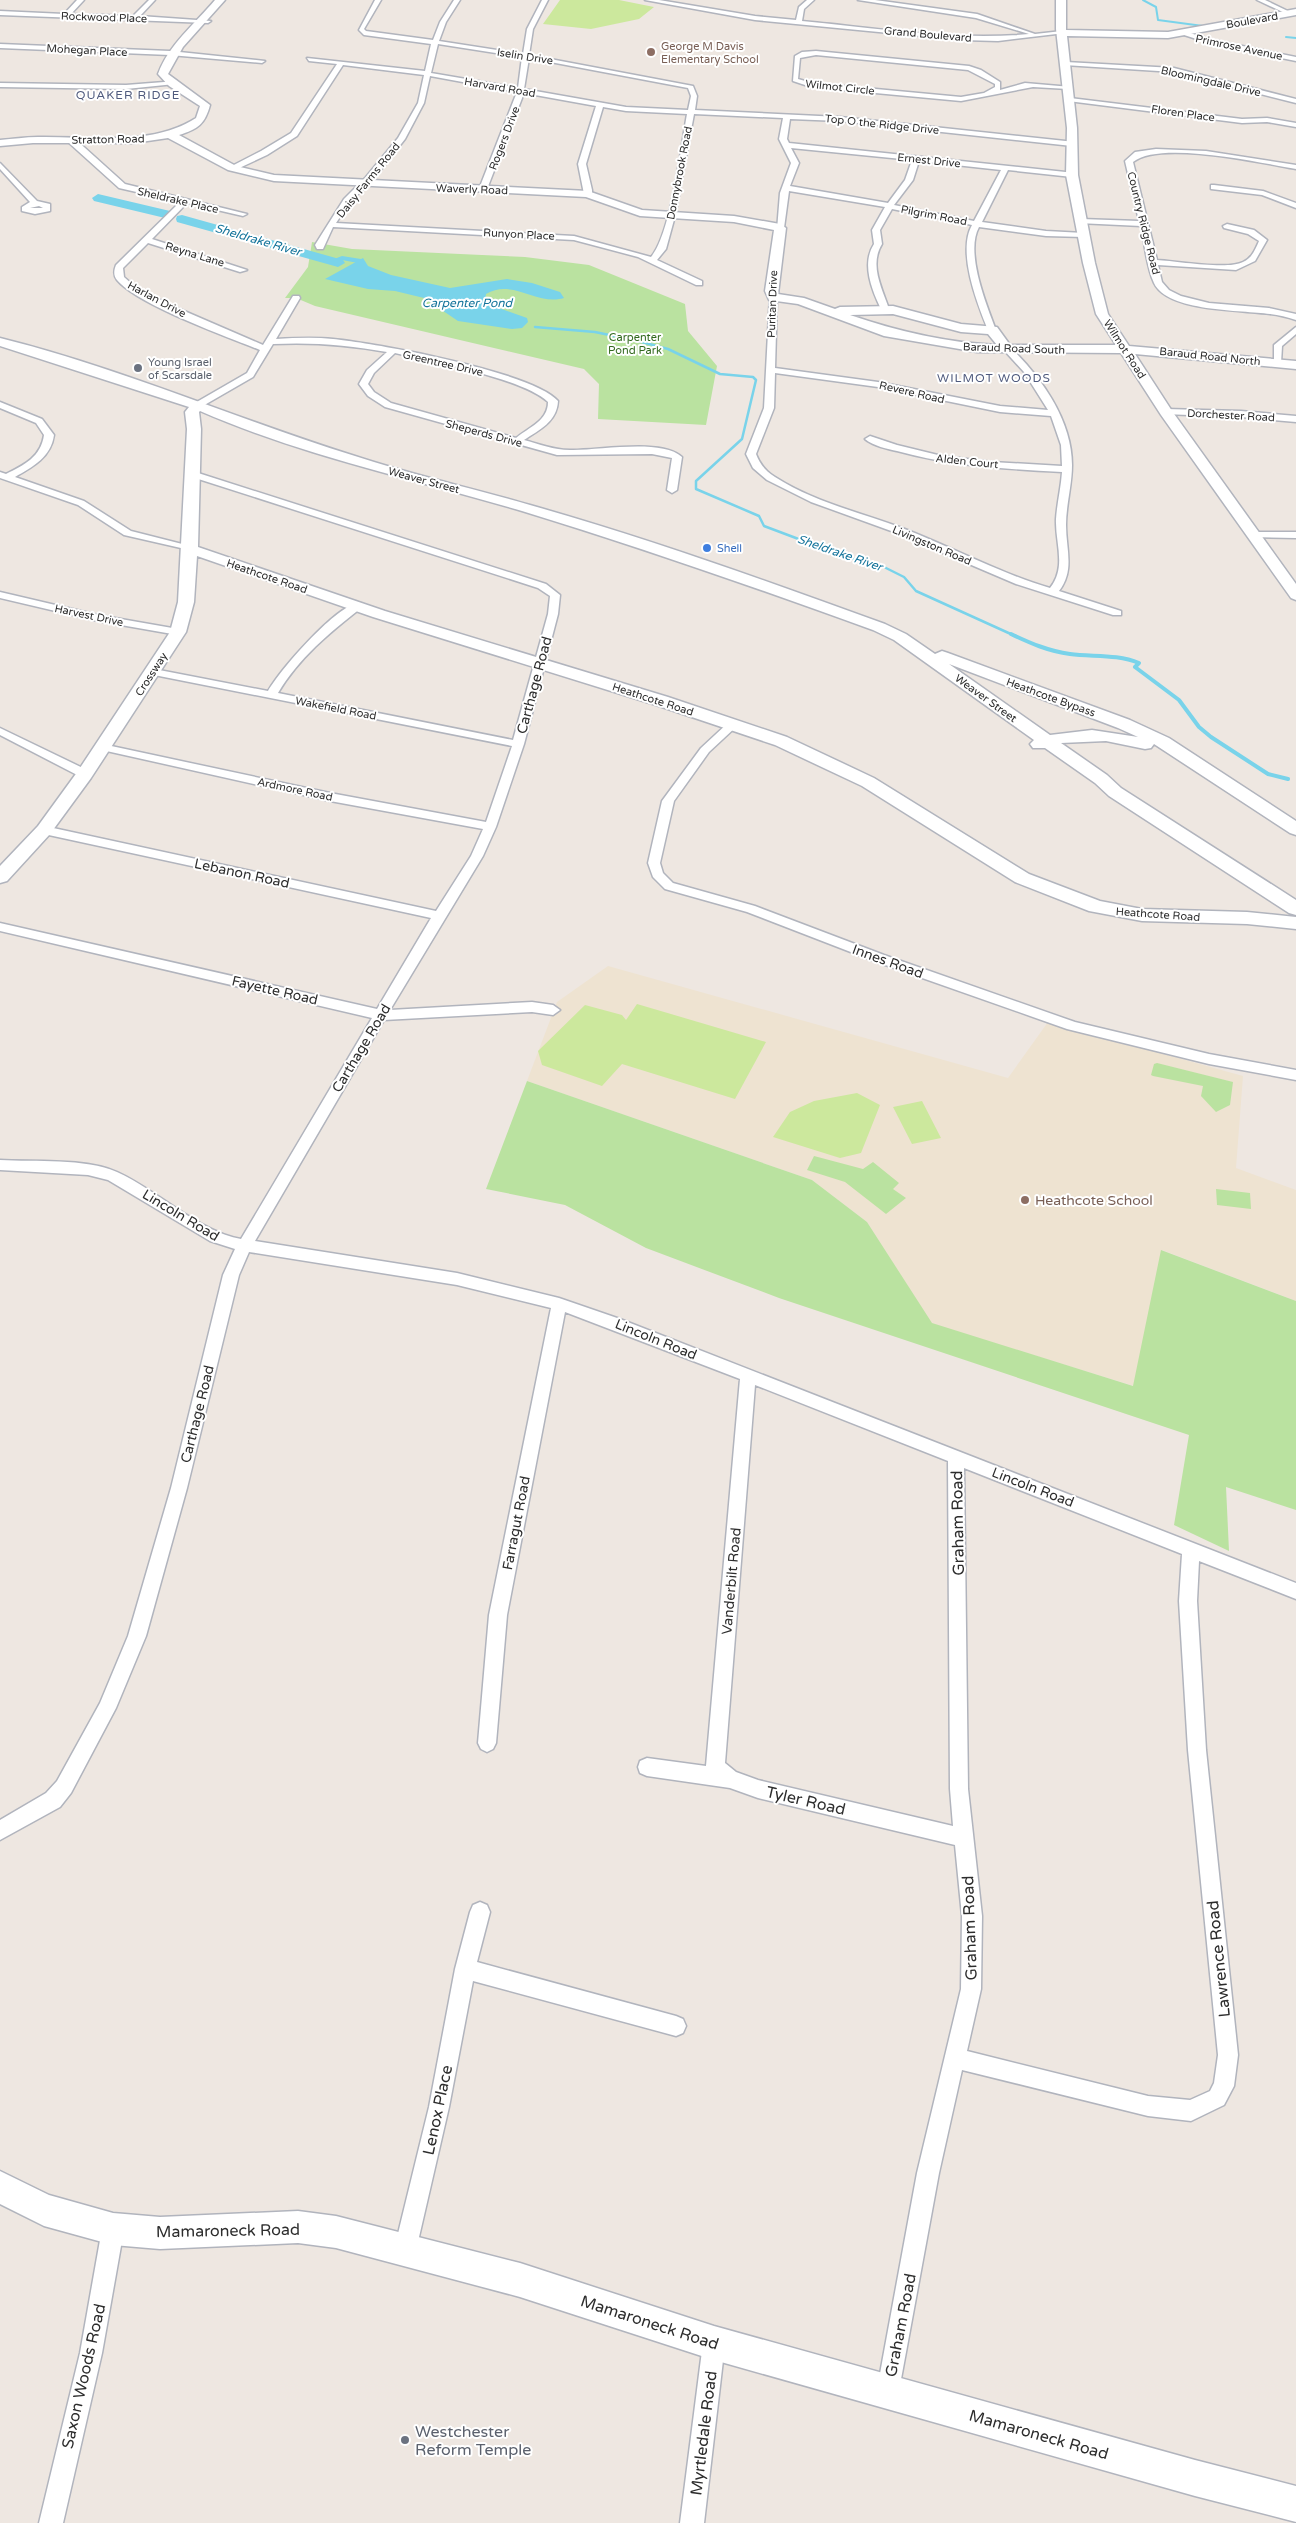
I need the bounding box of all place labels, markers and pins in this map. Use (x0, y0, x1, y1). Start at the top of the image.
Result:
place label: George M Davis Elementary School (661, 40, 759, 66)
marker: George M Davis Elementary School (645, 46, 657, 58)
place label: Young Israel of Scarsdale (148, 356, 212, 382)
marker: Young Israel of Scarsdale (132, 362, 144, 374)
marker: Shell (701, 542, 713, 554)
place label: Shell (717, 542, 742, 555)
place label: Heathcote School (1035, 1192, 1153, 1209)
marker: Heathcote School (1019, 1194, 1031, 1206)
place label: Westchester Reform Temple (415, 2422, 531, 2460)
marker: Westchester Reform Temple (399, 2434, 411, 2446)

